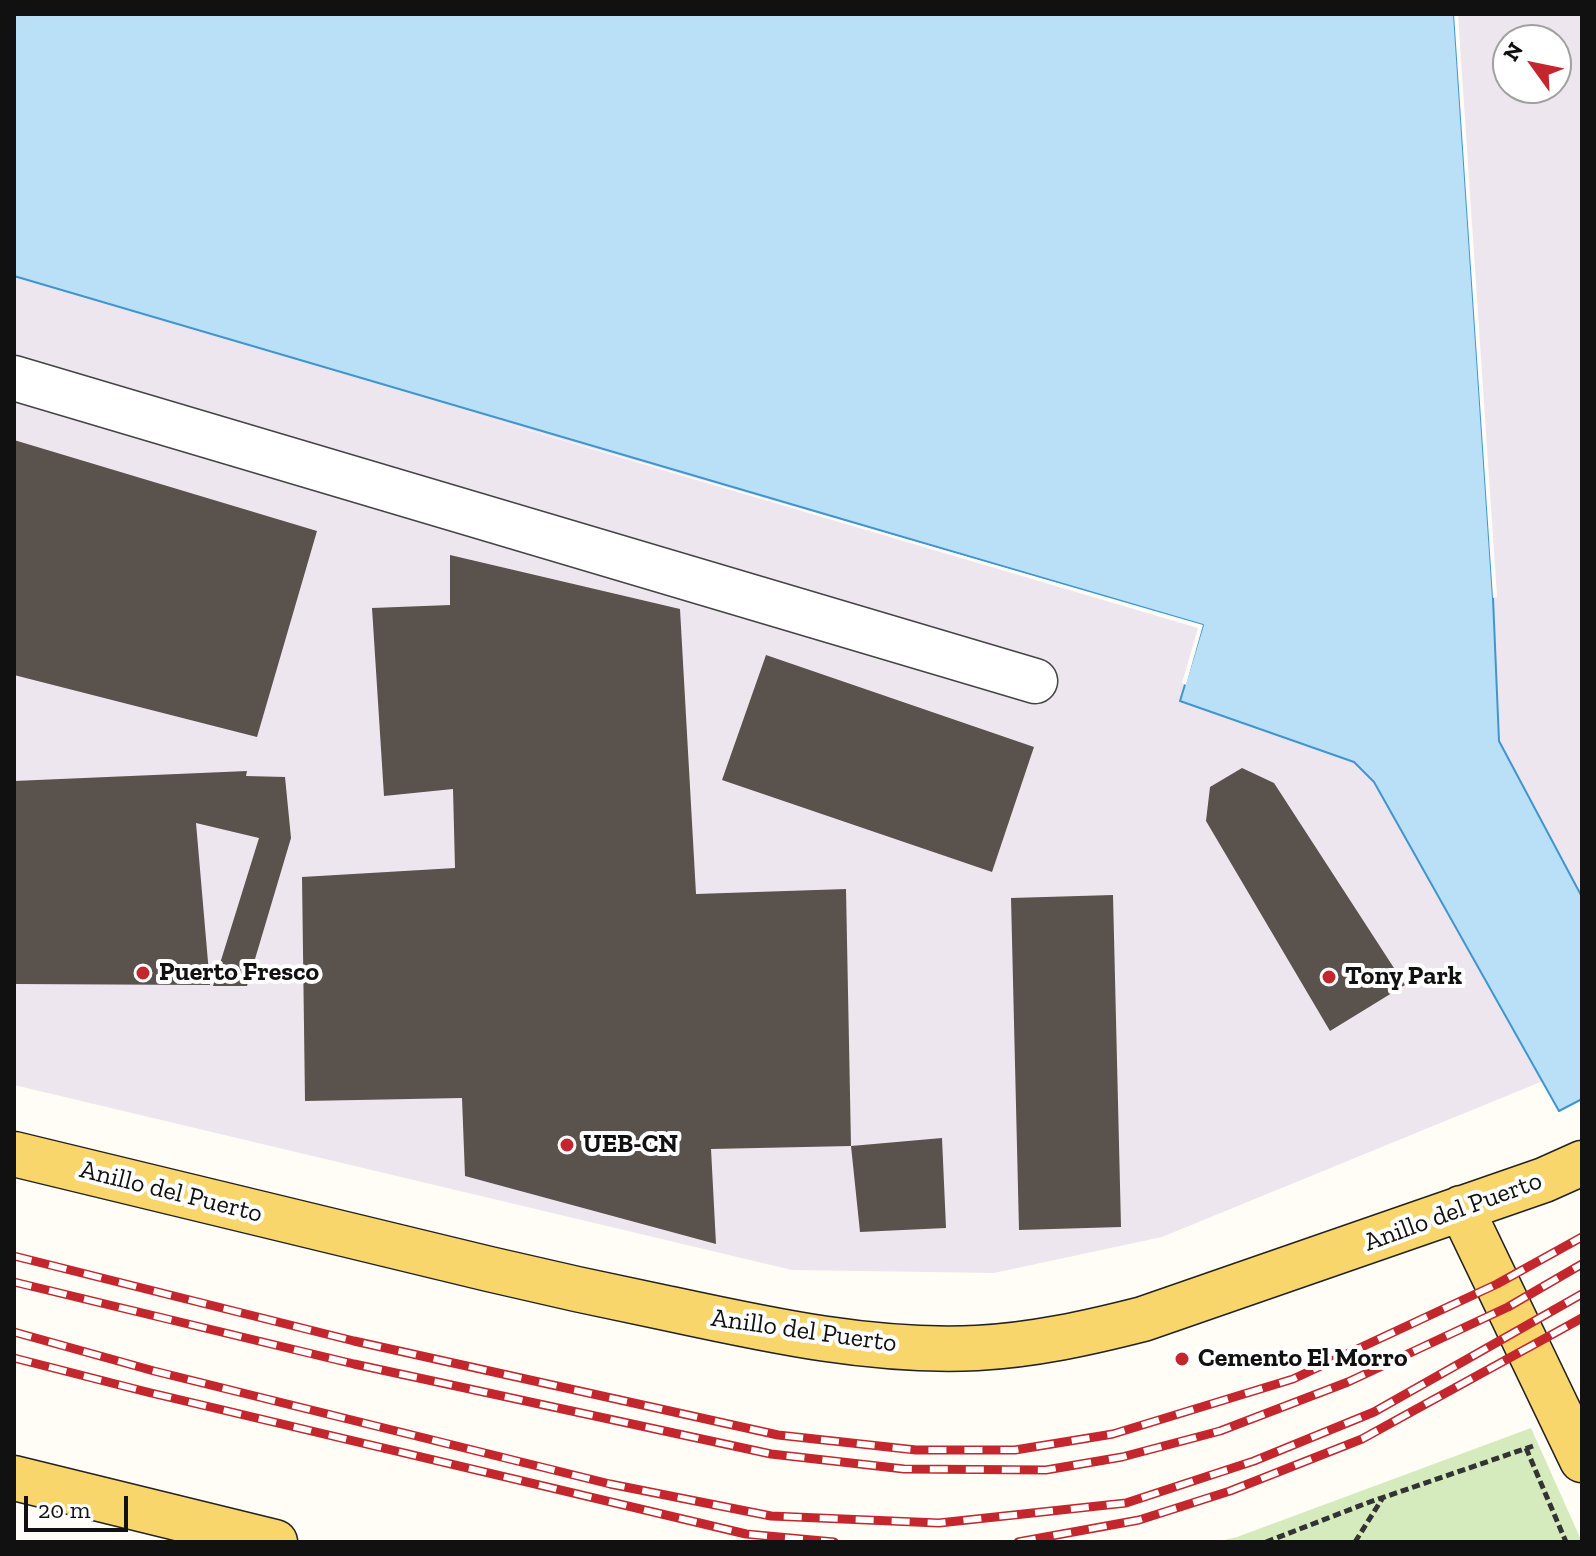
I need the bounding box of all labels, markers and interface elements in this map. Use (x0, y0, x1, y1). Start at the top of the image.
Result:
north arrow (1492, 24, 1572, 104)
text: N (1497, 37, 1529, 66)
place label: Puerto Fresco (159, 957, 319, 989)
place label: Tony Park (1345, 961, 1462, 993)
marker: Puerto Fresco (134, 964, 152, 982)
marker: Tony Park (1320, 968, 1338, 986)
place label: UEB-CN (583, 1129, 678, 1161)
marker: UEB-CN (558, 1136, 576, 1154)
street label: Anillo del Puerto (76, 1154, 266, 1230)
street label: Anillo del Puerto (1360, 1165, 1546, 1259)
street label: Anillo del Puerto (709, 1303, 899, 1359)
place label: Cemento El Morro (1198, 1343, 1408, 1375)
marker: Cemento El Morro (1173, 1350, 1191, 1368)
scale bar (28, 1480, 132, 1530)
text: 20 m (38, 1495, 90, 1524)

